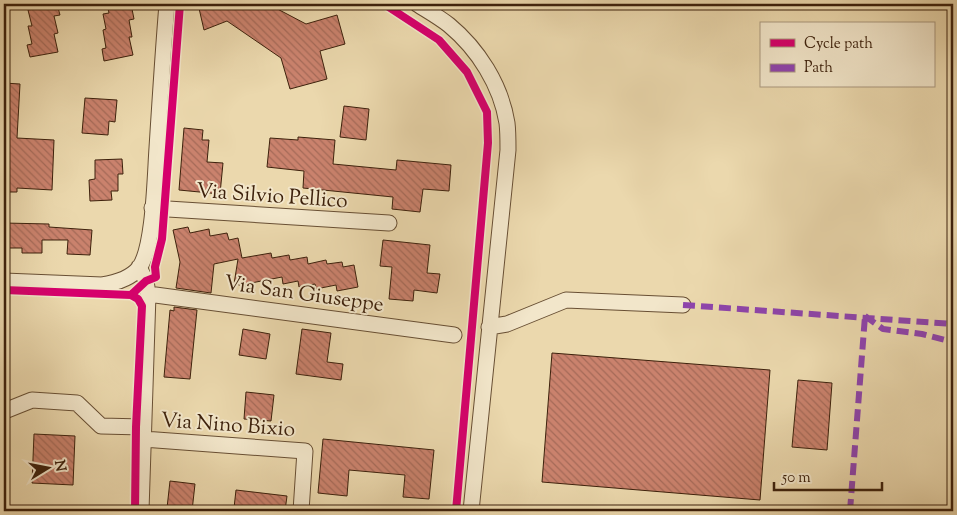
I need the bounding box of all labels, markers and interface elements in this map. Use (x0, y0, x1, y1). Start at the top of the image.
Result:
legend (760, 22, 934, 88)
text: Cycle path (804, 34, 873, 55)
text: Path (804, 58, 833, 79)
street label: Via Silvio Pellico (195, 177, 349, 217)
street label: Via San Giuseppe (222, 269, 385, 321)
street label: Via Nino Bixio (160, 406, 296, 446)
north arrow (22, 442, 72, 492)
text: N (48, 459, 70, 473)
scale bar (774, 460, 882, 492)
text: 50 m (781, 468, 811, 489)

